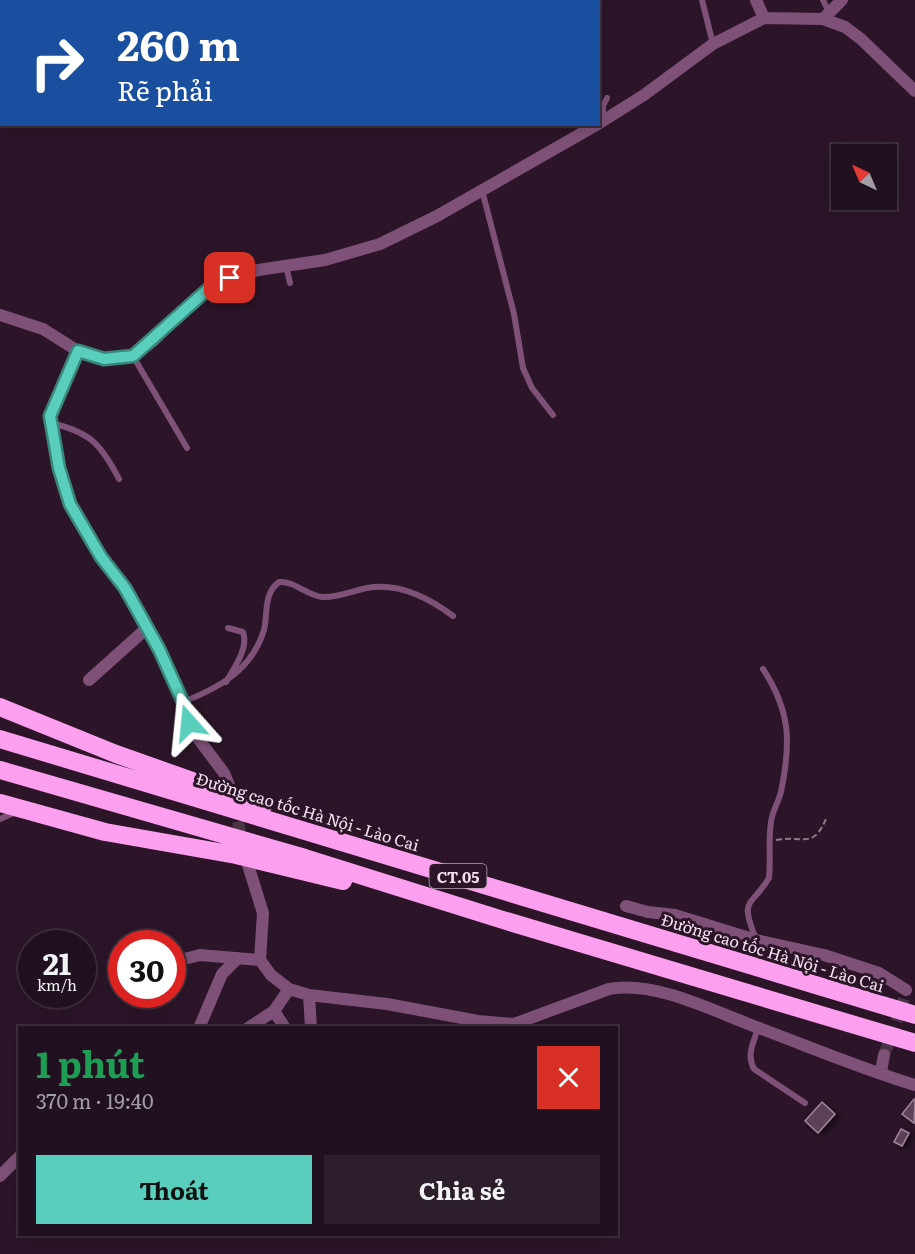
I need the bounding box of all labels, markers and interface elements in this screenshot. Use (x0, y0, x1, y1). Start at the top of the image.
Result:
text: 260 m (117, 12, 240, 74)
icon: right (18, 24, 96, 102)
text: Rẽ phải (117, 69, 213, 109)
north arrow (831, 144, 897, 210)
map controls (831, 144, 897, 210)
pin (204, 252, 255, 303)
icon: arrive (213, 261, 246, 294)
position arrow (157, 691, 221, 755)
street label: Đường cao tốc Hà Nội - Lào Cai (194, 766, 422, 856)
road number: CT.05 (430, 864, 486, 888)
street label: Đường cao tốc Hà Nội - Lào Cai (659, 907, 887, 997)
speed limit sign: 30 (108, 930, 186, 1008)
text: 21 (43, 940, 71, 984)
text: km/h (37, 973, 77, 996)
text: 1 phút (36, 1036, 145, 1089)
button: close (537, 1046, 600, 1109)
text: 370 m · 19:40 (36, 1085, 153, 1115)
button: Thoát (36, 1155, 312, 1224)
button: Chia sẻ (324, 1155, 600, 1224)

